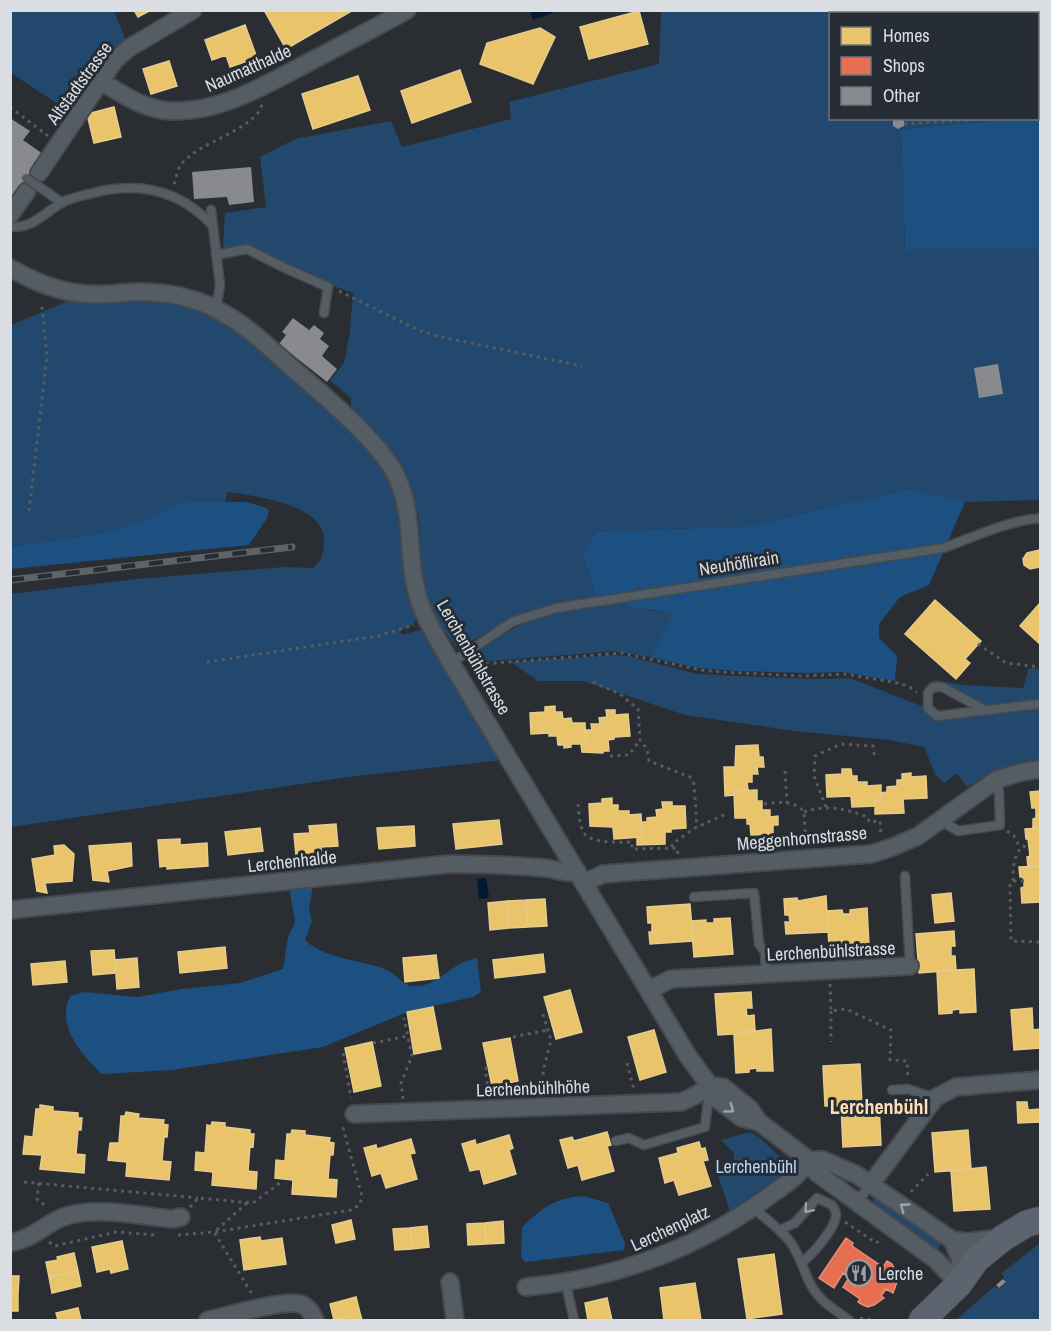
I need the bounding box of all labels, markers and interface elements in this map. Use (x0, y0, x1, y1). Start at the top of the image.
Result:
legend (829, 12, 1039, 120)
text: Homes (883, 23, 930, 48)
street label: Altstadtstrasse (40, 36, 118, 130)
street label: Naumatthalde (201, 38, 295, 98)
text: Shops (883, 53, 925, 78)
text: Other (883, 83, 920, 108)
street label: Neuhöflirain (697, 544, 781, 582)
street label: Lerchenbühlstrasse (431, 595, 517, 719)
street label: Meggenhornstrasse (736, 820, 868, 856)
street label: Lerchenhalde (246, 844, 338, 878)
street label: Lerchenbühlstrasse (766, 935, 896, 967)
street label: Lerchenbühlhöhe (476, 1074, 590, 1102)
district label: Lerchenbühl (830, 1093, 928, 1120)
one-way arrow (723, 1102, 734, 1113)
park label: Lerchenbühl (715, 1154, 797, 1179)
street label: Lerchenplatz (626, 1199, 714, 1257)
one-way arrow (804, 1202, 815, 1213)
one-way arrow (899, 1203, 910, 1214)
restaurant icon: Lerche (844, 1258, 874, 1288)
place label: Lerche (878, 1261, 923, 1286)

